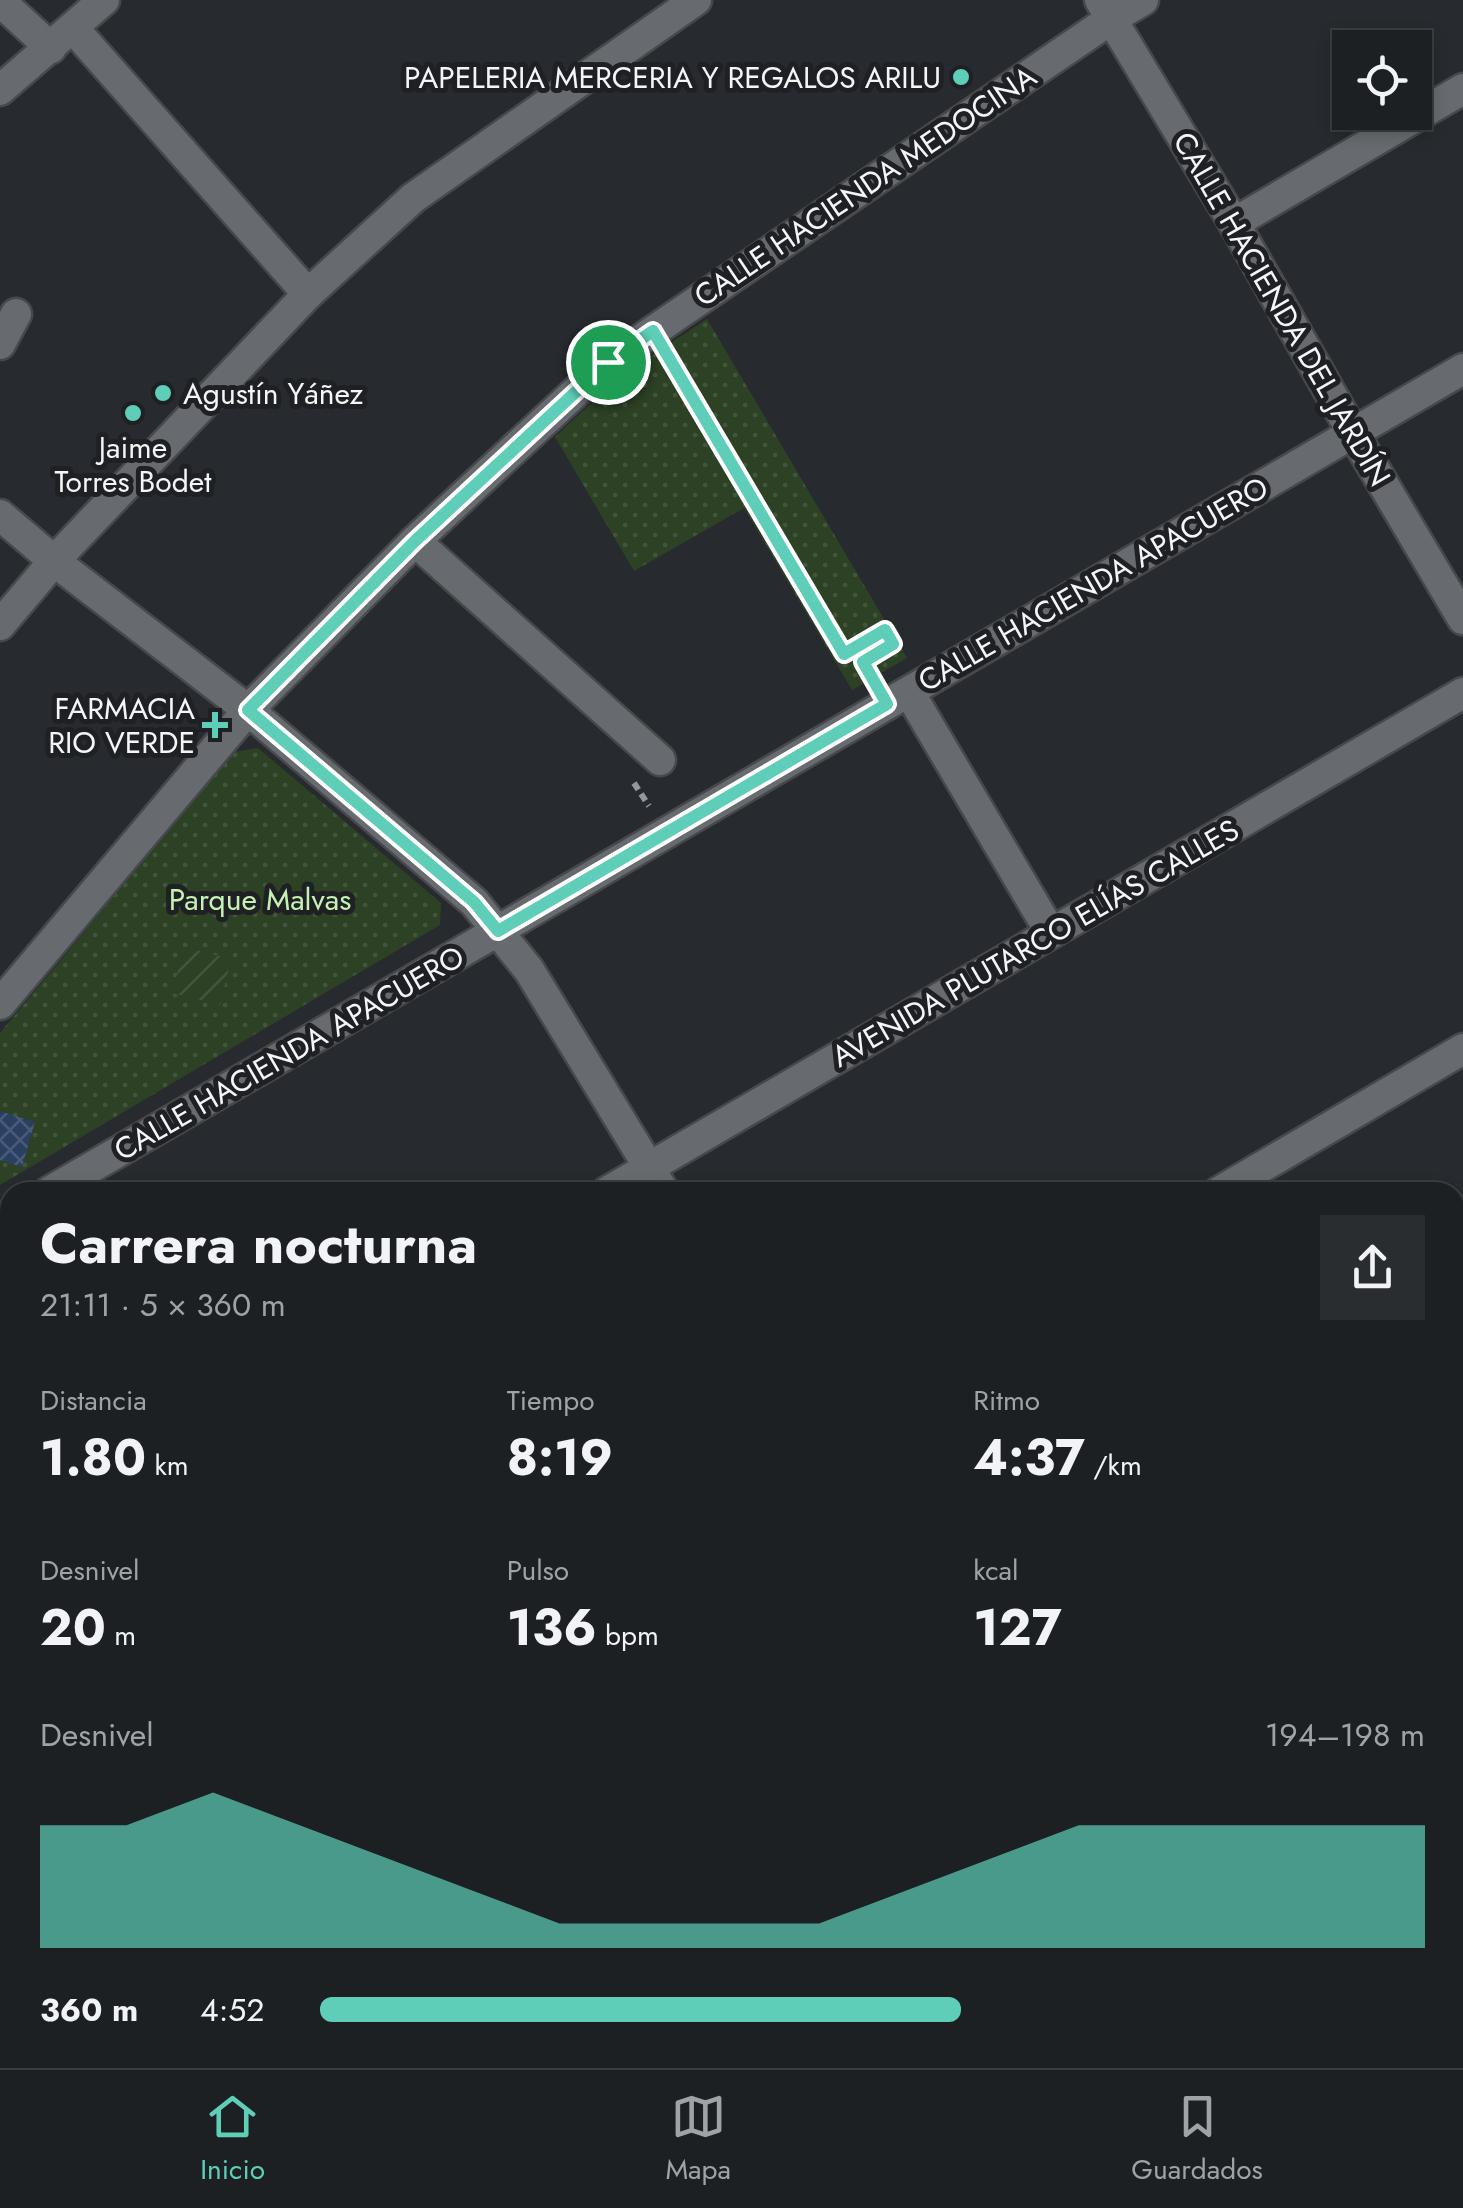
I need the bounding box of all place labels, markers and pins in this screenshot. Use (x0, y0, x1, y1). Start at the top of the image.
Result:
place label: PAPELERIA MERCERIA Y REGALOS ARILU (404, 56, 941, 99)
marker: PAPELERIA MERCERIA Y REGALOS ARILU (950, 66, 972, 88)
pin (566, 320, 651, 405)
place label: Agustín Yáñez (183, 372, 364, 415)
marker: Agustín Yáñez (152, 382, 174, 404)
marker: Jaime Torres Bodet (122, 402, 144, 424)
place label: Jaime Torres Bodet (55, 426, 212, 503)
place label: FARMACIA RIO VERDE (48, 687, 195, 764)
marker: FARMACIA RIO VERDE (204, 714, 226, 736)

